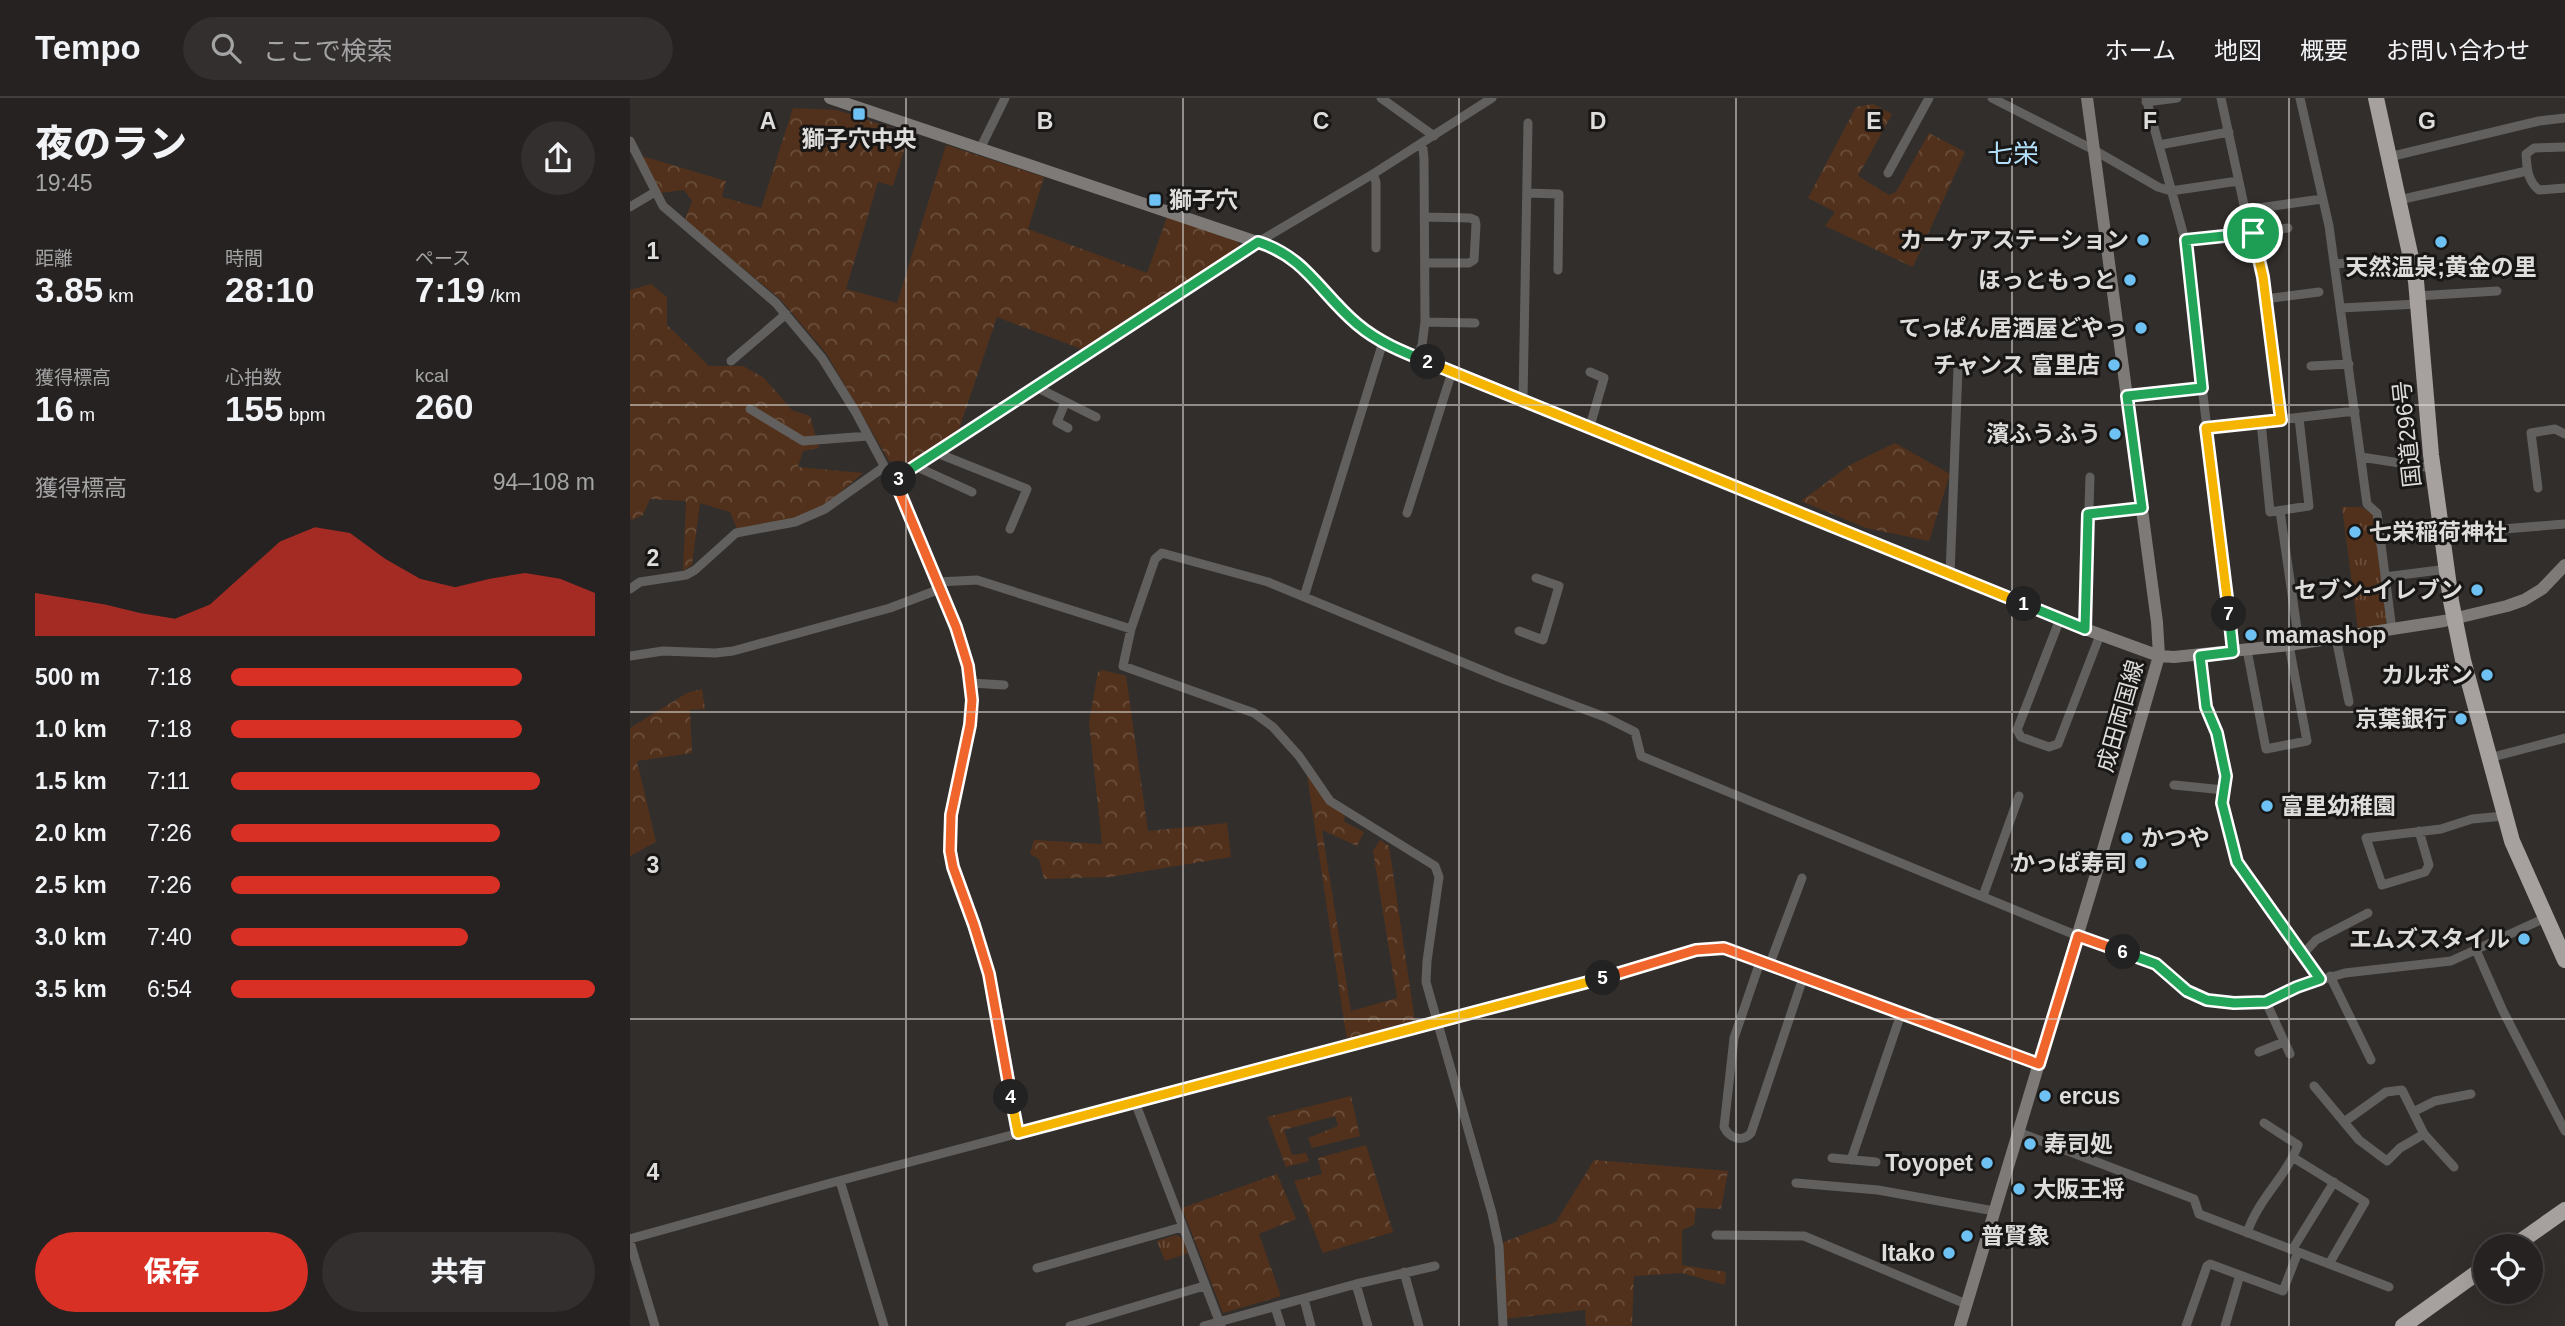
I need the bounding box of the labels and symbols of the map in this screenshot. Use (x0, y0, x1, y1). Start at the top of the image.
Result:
marker: 獅子穴中央 (851, 106, 867, 122)
text: A (760, 108, 776, 134)
text: B (1037, 108, 1053, 134)
text: C (1313, 108, 1329, 134)
text: D (1590, 108, 1606, 134)
text: E (1866, 108, 1882, 134)
text: F (2143, 108, 2157, 134)
text: G (2418, 108, 2436, 134)
place label: 獅子穴中央 (802, 126, 917, 152)
district label: 七栄 (1987, 139, 2039, 169)
place label: 獅子穴 (1169, 187, 1238, 213)
marker: 獅子穴 (1147, 192, 1163, 208)
pin (2223, 203, 2283, 263)
place label: カーケアステーション (1899, 227, 2129, 253)
marker: カーケアステーション (2135, 232, 2151, 248)
marker: 天然温泉;黄金の里 (2433, 234, 2449, 250)
text: 1 (647, 238, 660, 264)
place label: 天然温泉;黄金の里 (2345, 254, 2537, 280)
place label: ほっともっと (1978, 267, 2116, 293)
marker: ほっともっと (2122, 272, 2138, 288)
place label: てっぱん居酒屋どやっ (1898, 315, 2127, 341)
marker: てっぱん居酒屋どやっ (2133, 320, 2149, 336)
pin: 2 (1410, 344, 1446, 380)
place label: チャンス 富里店 (1933, 352, 2100, 378)
marker: チャンス 富里店 (2106, 357, 2122, 373)
street label: 国道296号 (2388, 379, 2426, 489)
place label: 濱ふうふう (1986, 421, 2101, 447)
marker: 濱ふうふう (2107, 426, 2123, 442)
pin: 3 (882, 462, 916, 496)
place label: 七栄稲荷神社 (2369, 519, 2507, 545)
marker: 七栄稲荷神社 (2347, 524, 2363, 540)
text: 2 (647, 545, 659, 571)
place label: セブン-イレブン (2294, 577, 2463, 603)
marker: セブン-イレブン (2469, 582, 2485, 598)
pin: 1 (2006, 587, 2042, 622)
pin: 7 (2212, 596, 2246, 632)
place label: mamashop (2265, 622, 2386, 648)
marker: mamashop (2243, 627, 2259, 643)
street label: 成田両国線 (2092, 657, 2148, 775)
place label: カルボン (2381, 662, 2473, 688)
marker: カルボン (2479, 667, 2495, 683)
place label: 京葉銀行 (2355, 706, 2447, 732)
marker: 京葉銀行 (2453, 711, 2469, 727)
place label: 富里幼稚園 (2281, 793, 2396, 819)
marker: 富里幼稚園 (2259, 798, 2275, 814)
place label: かつや (2141, 825, 2210, 851)
marker: かつや (2119, 830, 2135, 846)
place label: かっぱ寿司 (2012, 850, 2127, 876)
text: 3 (647, 852, 659, 878)
marker: かっぱ寿司 (2133, 855, 2149, 871)
place label: エムズスタイル (2349, 926, 2510, 952)
marker: エムズスタイル (2516, 931, 2532, 947)
pin: 6 (2106, 934, 2140, 970)
pin: 5 (1586, 960, 1620, 996)
pin: 4 (994, 1080, 1028, 1114)
place label: ercus (2059, 1083, 2120, 1109)
marker: ercus (2037, 1088, 2053, 1104)
place label: 寿司処 (2044, 1131, 2113, 1157)
marker: 寿司処 (2022, 1136, 2038, 1152)
place label: Toyopet (1885, 1150, 1973, 1176)
marker: Toyopet (1979, 1155, 1995, 1171)
text: 4 (647, 1159, 660, 1185)
place label: 大阪王将 (2033, 1176, 2125, 1202)
marker: 大阪王将 (2011, 1181, 2027, 1197)
place label: 普賢象 (1981, 1223, 2050, 1249)
marker: 普賢象 (1959, 1228, 1975, 1244)
place label: Itako (1881, 1240, 1935, 1266)
marker: Itako (1941, 1245, 1957, 1261)

